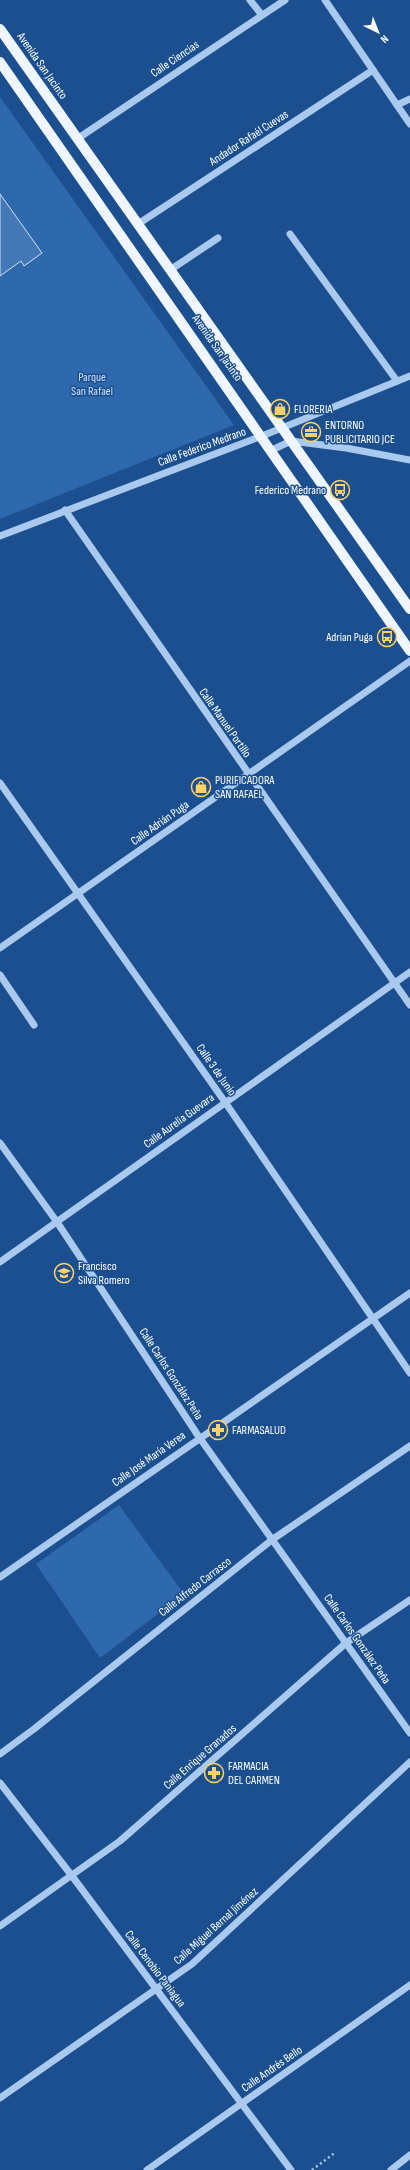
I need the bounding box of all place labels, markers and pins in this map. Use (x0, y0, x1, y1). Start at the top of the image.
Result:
shop icon: FLORERIA (269, 398, 291, 420)
place label: FLORERIA (294, 402, 333, 417)
place label: ENTORNO PUBLICITARIO JCE (325, 418, 395, 447)
office icon: ENTORNO PUBLICITARIO JCE (300, 421, 322, 443)
bus stop icon: Federico Medrano (329, 479, 351, 501)
place label: Federico Medrano (255, 483, 326, 498)
bus stop icon: Adrian Puga (376, 626, 398, 648)
place label: Adrian Puga (325, 630, 373, 645)
place label: PURIFICADORA SAN RAFAEL (215, 773, 275, 802)
shop icon: PURIFICADORA SAN RAFAEL (190, 776, 212, 798)
place label: Francisco Silva Romero (78, 1259, 130, 1288)
school or university icon: Francisco Silva Romero (53, 1262, 75, 1284)
pharmacy icon: FARMASALUD (207, 1419, 229, 1441)
place label: FARMASALUD (232, 1423, 286, 1438)
place label: FARMACIA DEL CARMEN (228, 1759, 280, 1788)
pharmacy icon: FARMACIA DEL CARMEN (203, 1762, 225, 1784)

